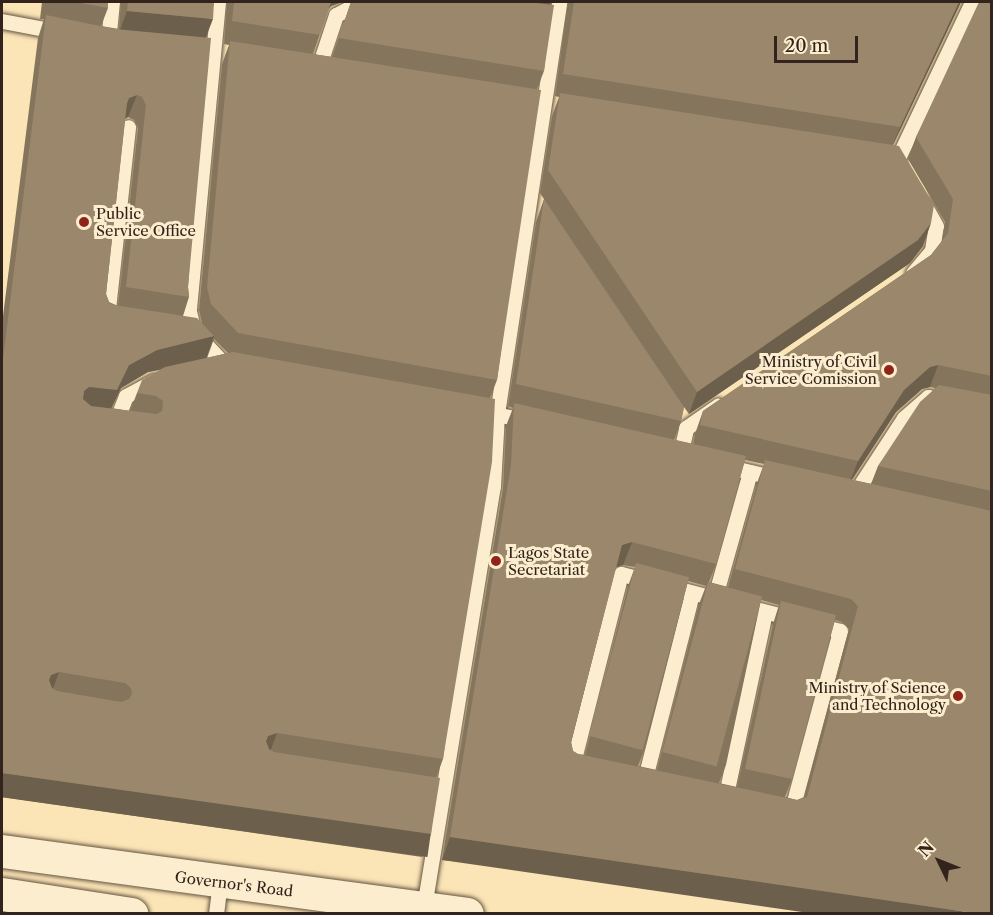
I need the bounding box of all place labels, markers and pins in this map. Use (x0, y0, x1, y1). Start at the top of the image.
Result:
place label: Public Service Office (96, 204, 196, 239)
marker: Public Service Office (77, 215, 91, 229)
place label: Ministry of Civil Service Comission (745, 352, 877, 387)
marker: Ministry of Civil Service Comission (882, 363, 896, 377)
place label: Lagos State Secretariat (508, 543, 589, 578)
marker: Lagos State Secretariat (489, 554, 503, 568)
place label: Ministry of Science and Technology (808, 678, 946, 713)
marker: Ministry of Science and Technology (951, 689, 965, 703)

